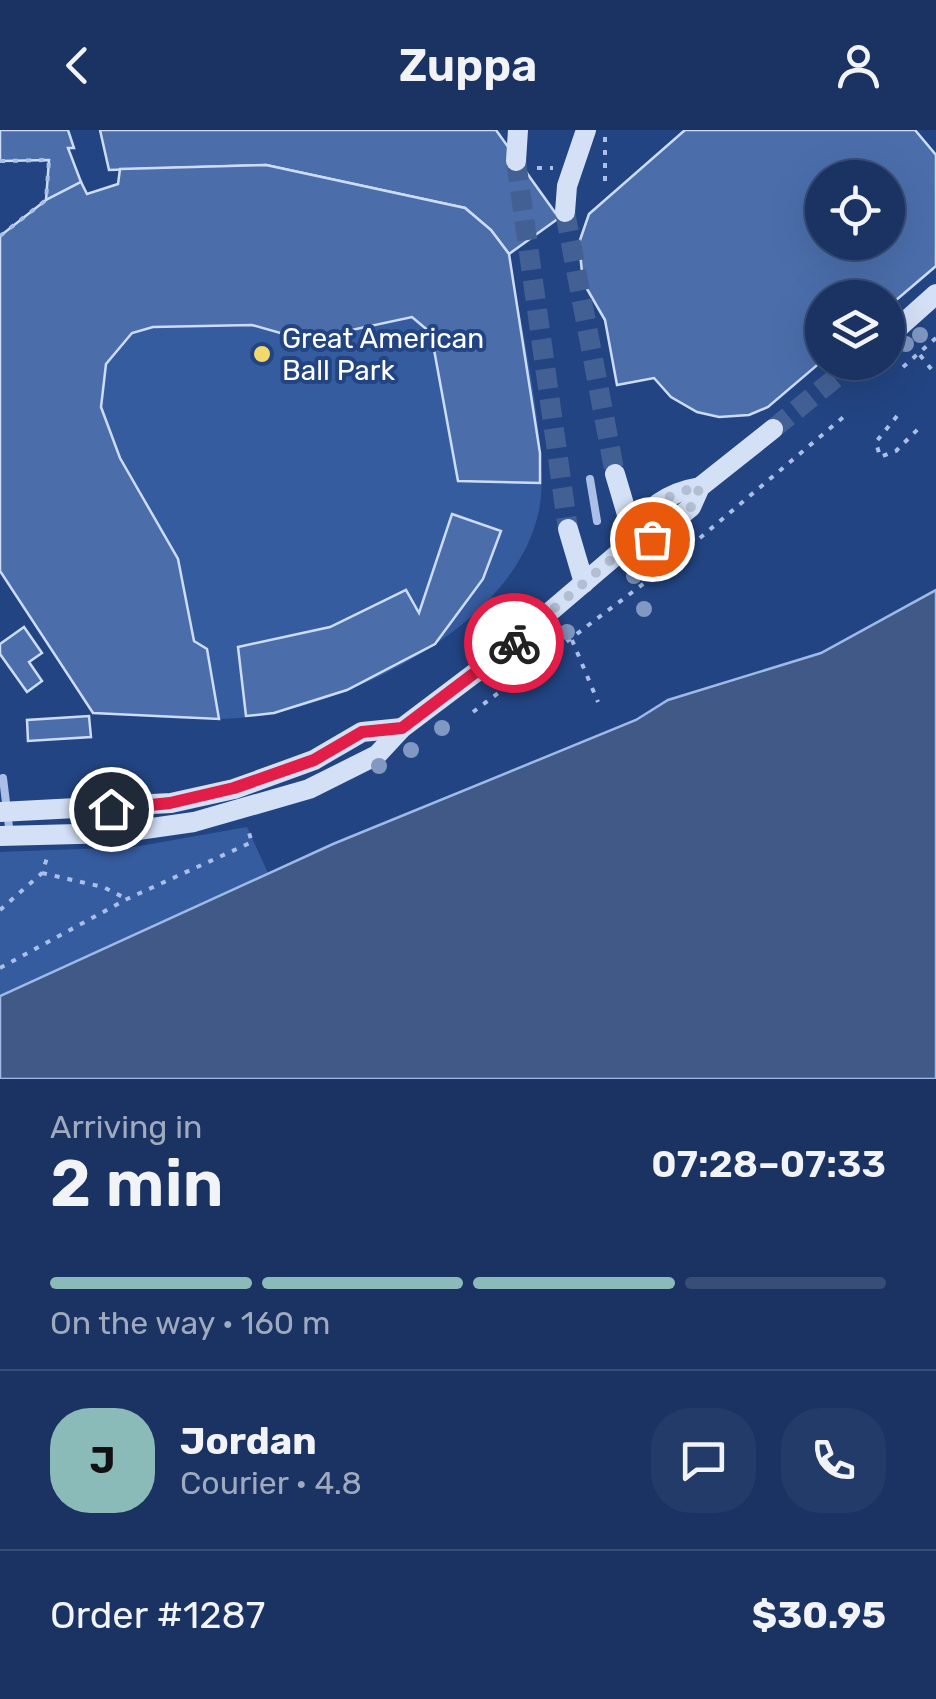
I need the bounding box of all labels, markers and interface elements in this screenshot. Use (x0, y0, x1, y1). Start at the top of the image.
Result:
icon: back (50, 38, 105, 93)
icon: person (831, 38, 886, 93)
text: Zuppa (399, 39, 537, 92)
map controls (805, 160, 905, 380)
button: locate (805, 160, 905, 260)
button: layers (805, 280, 905, 380)
place label: Great American Ball Park (282, 322, 484, 387)
marker: Great American Ball Park (251, 343, 273, 365)
pin (610, 497, 695, 582)
icon: bag (625, 512, 680, 567)
courier (464, 593, 564, 693)
icon: bike (487, 616, 542, 671)
pin (69, 767, 154, 852)
icon: home (84, 782, 139, 837)
text: Arriving in (50, 1108, 202, 1146)
text: 07:28–07:33 (651, 1141, 886, 1187)
text: 2 min (50, 1145, 224, 1222)
text: On the way · 160 m (50, 1304, 330, 1342)
button: chat (651, 1408, 756, 1513)
button: phone (781, 1408, 886, 1513)
text: Jordan (180, 1418, 317, 1464)
text: J (90, 1437, 115, 1483)
text: Courier · 4.8 (180, 1464, 362, 1502)
text: Order #1287 (50, 1592, 265, 1638)
text: $30.95 (752, 1592, 886, 1638)

